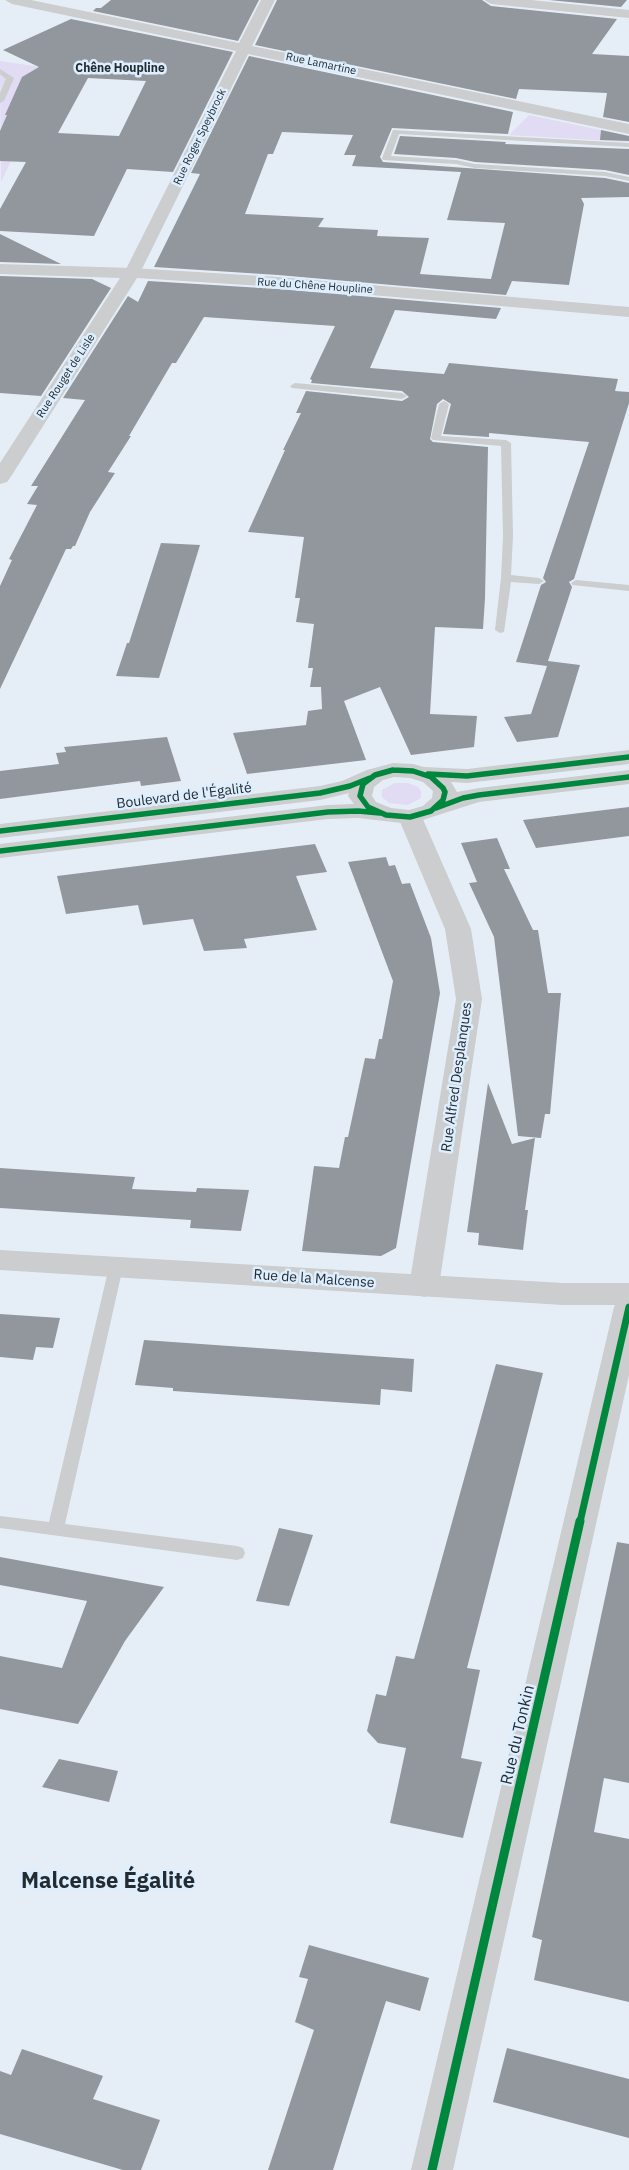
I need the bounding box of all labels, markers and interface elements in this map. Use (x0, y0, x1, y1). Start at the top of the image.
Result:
street label: Rue Lamartine (285, 50, 357, 78)
district label: Chêne Houpline (75, 62, 165, 76)
street label: Rue Roger Speybrock (171, 87, 229, 187)
street label: Rue du Chêne Houpline (257, 275, 373, 297)
street label: Rue Rouget de Lisle (34, 332, 98, 420)
street label: Boulevard de l'Égalité (115, 779, 253, 813)
street label: Rue Alfred Desplanques (438, 1001, 476, 1153)
street label: Rue de la Malcense (253, 1266, 375, 1292)
street label: Rue du Tonkin (497, 1683, 539, 1787)
district label: Malcense Égalité (21, 1869, 195, 1895)

